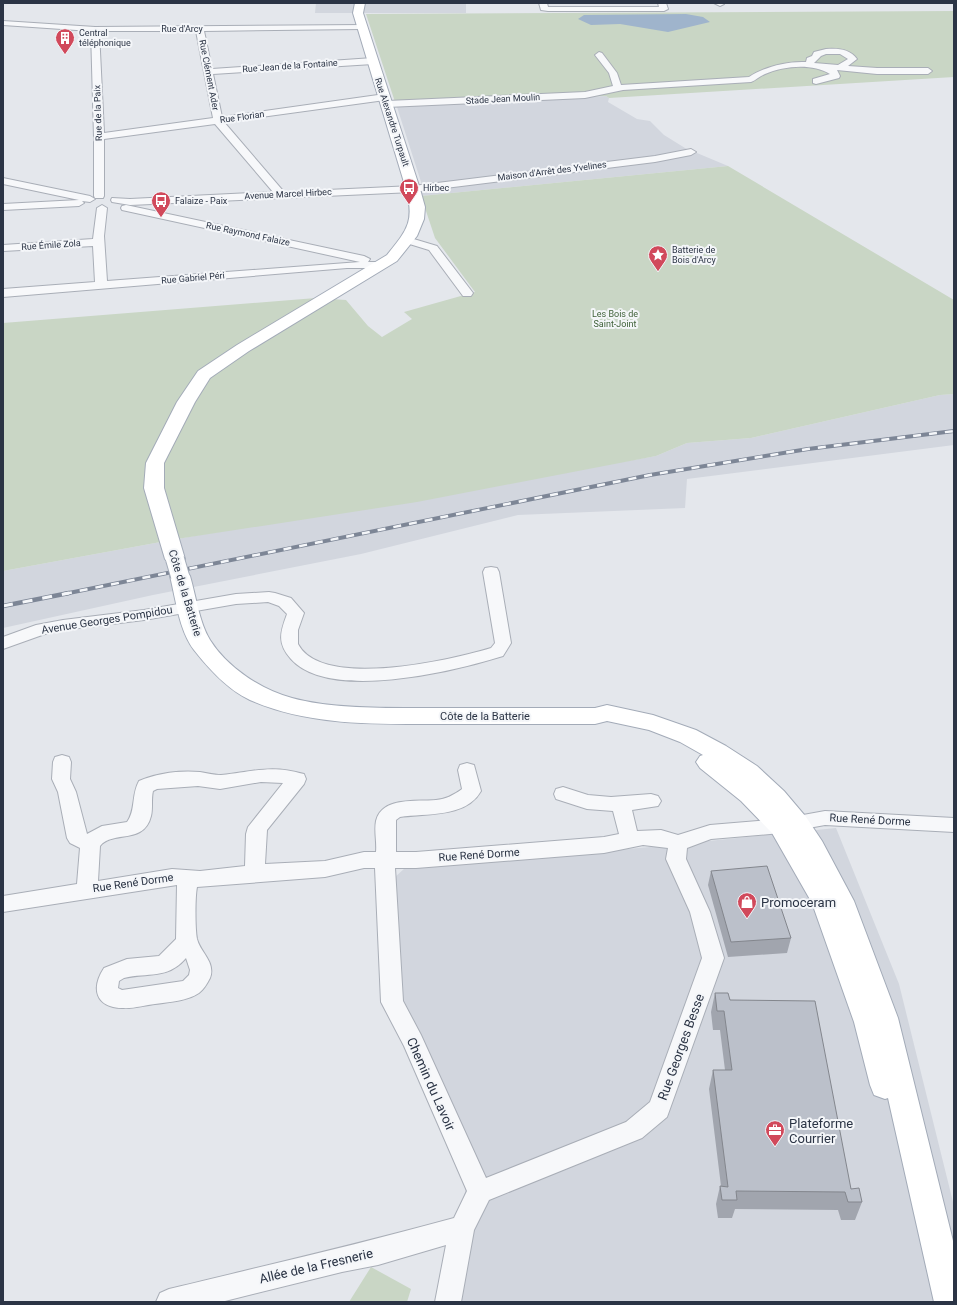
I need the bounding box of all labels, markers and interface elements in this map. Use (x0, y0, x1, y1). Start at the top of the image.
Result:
street label: Rue d'Arcy (161, 24, 203, 34)
building icon: Central téléphonique (54, 27, 76, 55)
place label: Central téléphonique (79, 28, 131, 48)
street label: Rue Clément Ader (197, 39, 221, 111)
street label: Rue Jean de la Fontaine (242, 58, 338, 74)
street label: Rue Alexandre Turpault (373, 76, 411, 168)
street label: Rue de la Paix (92, 84, 104, 141)
street label: Stade Jean Moulin (466, 92, 540, 106)
street label: Rue Florian (219, 109, 265, 125)
street label: Maison d'Arrêt des Yvelines (497, 159, 607, 183)
bus stop icon: Hirbec (398, 177, 420, 205)
place label: Hirbec (423, 183, 449, 193)
street label: Avenue Marcel Hirbec (244, 187, 332, 201)
bus stop icon: Falaize - Paix (150, 190, 172, 218)
place label: Falaize - Paix (175, 196, 228, 206)
street label: Rue Raymond Falaize (205, 220, 291, 248)
street label: Rue Émile Zola (21, 237, 81, 252)
place icon: Batterie de Bois d'Arcy (647, 244, 669, 272)
place label: Batterie de Bois d'Arcy (672, 245, 716, 265)
street label: Rue Gabriel Péri (161, 270, 225, 286)
park label: Les Bois de Saint-Joint (592, 309, 638, 329)
street label: Côte de la Batterie (166, 548, 204, 638)
street label: Avenue Georges Pompidou (41, 603, 173, 637)
street label: Côte de la Batterie (440, 710, 530, 723)
street label: Rue René Dorme (829, 811, 911, 829)
street label: Rue René Dorme (438, 846, 520, 864)
street label: Rue René Dorme (92, 871, 174, 895)
shop icon: Promoceram (736, 891, 758, 919)
place label: Promoceram (761, 895, 836, 910)
street label: Rue Georges Besse (655, 992, 707, 1102)
street label: Chemin du Lavoir (404, 1035, 459, 1133)
place label: Plateforme Courrier (789, 1116, 853, 1146)
office icon: Plateforme Courrier (764, 1119, 786, 1147)
street label: Allée de la Fresnerie (258, 1246, 374, 1286)

